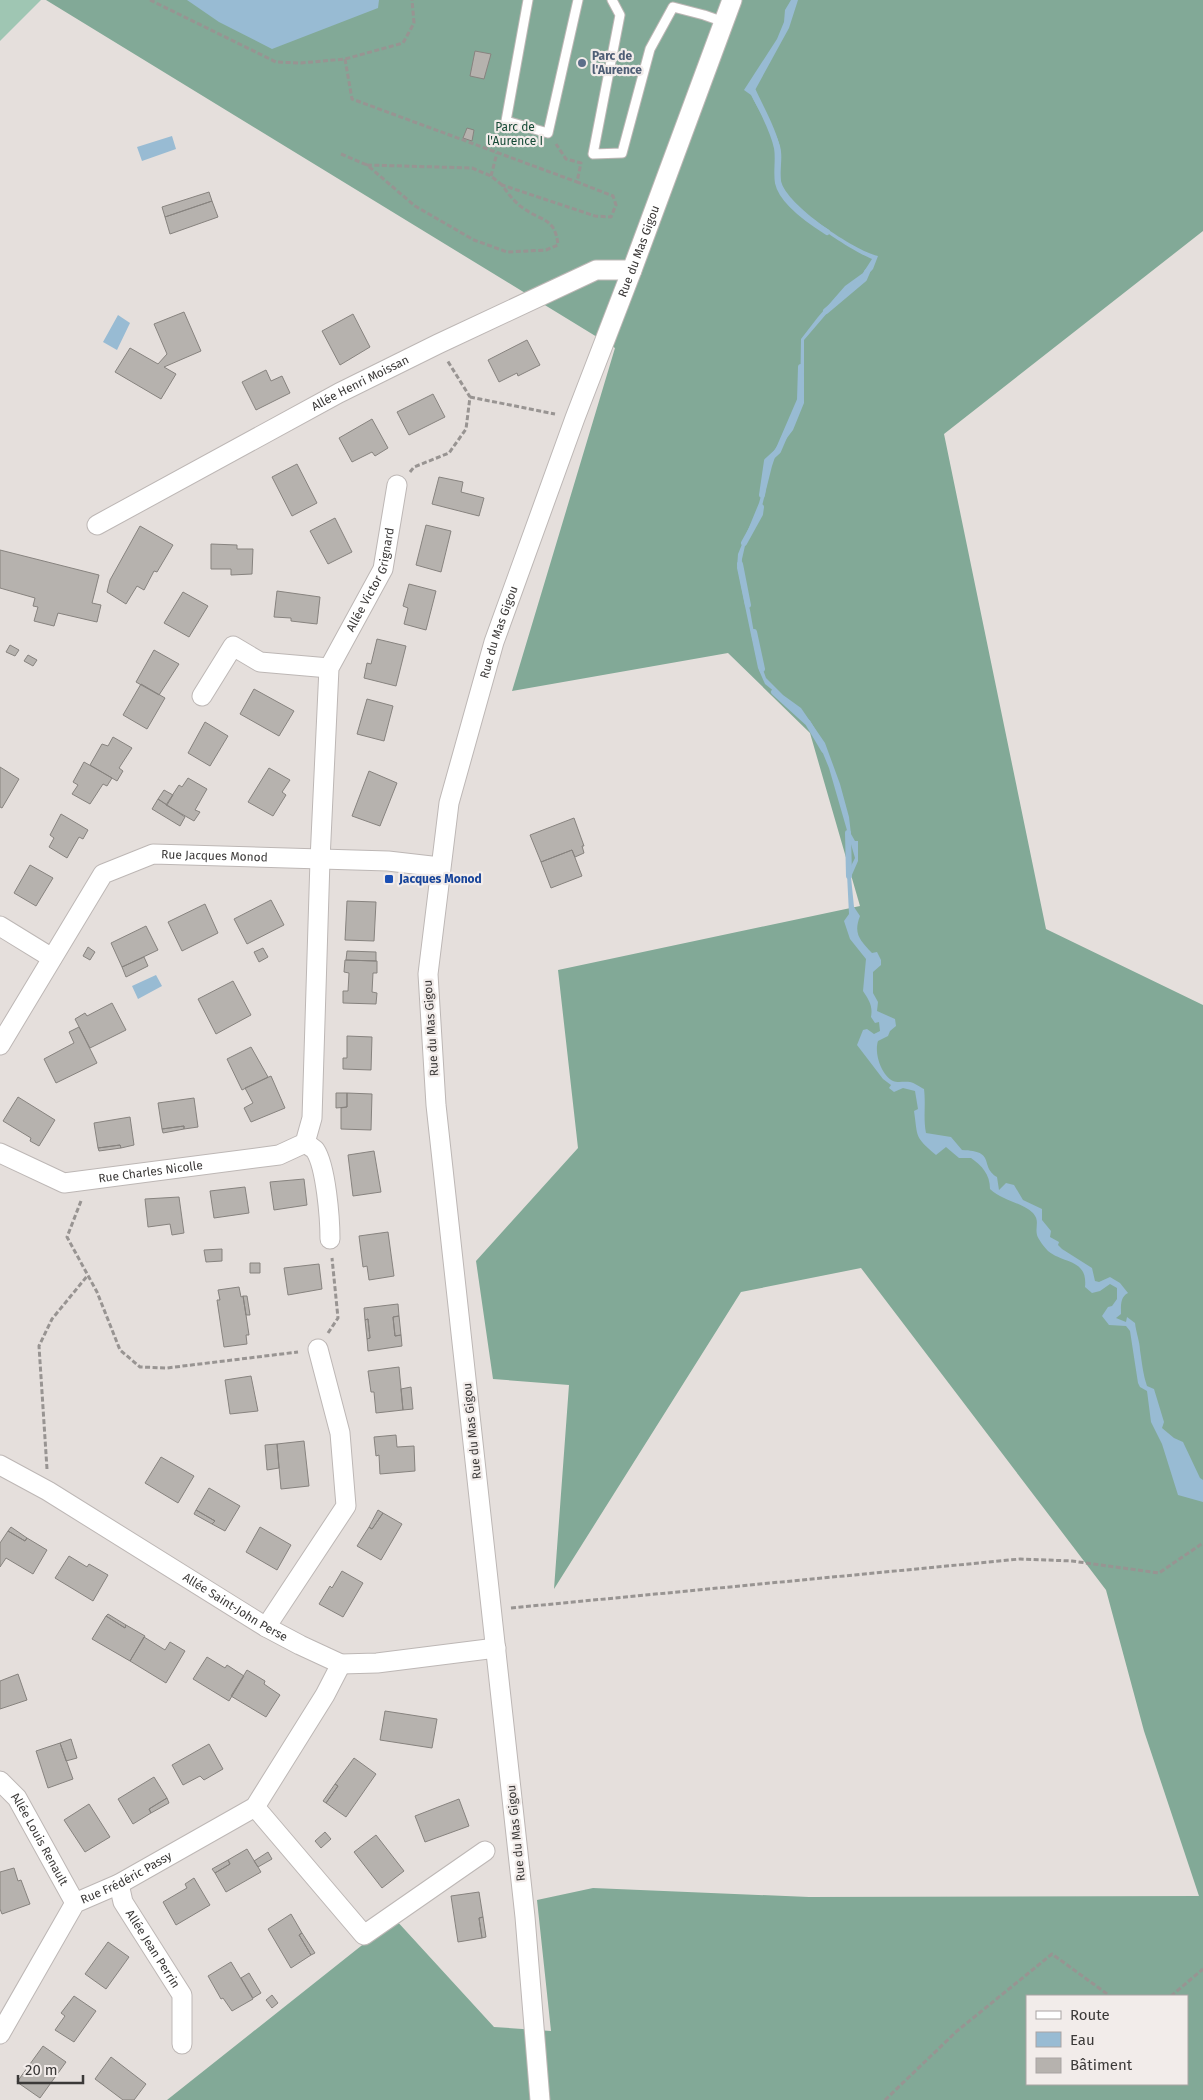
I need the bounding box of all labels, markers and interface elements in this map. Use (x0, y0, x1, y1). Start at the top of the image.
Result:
place label: Parc de l'Aurence (592, 49, 642, 77)
marker: Parc de l'Aurence (576, 57, 588, 69)
park label: Parc de l'Aurence I (487, 120, 543, 148)
street label: Rue du Mas Gigou (615, 203, 662, 299)
street label: Allée Henri Moissan (309, 353, 411, 414)
street label: Allée Victor Grignard (343, 527, 397, 634)
street label: Rue du Mas Gigou (477, 584, 521, 680)
street label: Rue Jacques Monod (161, 847, 268, 864)
place label: Jacques Monod (398, 872, 482, 886)
marker: Jacques Monod (383, 873, 395, 885)
street label: Rue du Mas Gigou (421, 979, 441, 1077)
street label: Rue Charles Nicolle (97, 1158, 204, 1185)
street label: Rue du Mas Gigou (460, 1382, 484, 1480)
street label: Allée Saint-John Perse (180, 1570, 290, 1644)
street label: Rue du Mas Gigou (504, 1784, 528, 1882)
street label: Allée Louis Renault (8, 1789, 71, 1889)
street label: Rue Frédéric Passy (78, 1849, 174, 1907)
street label: Allée Jean Perrin (123, 1907, 183, 1991)
legend (1026, 1995, 1188, 2085)
text: Route (1070, 2006, 1110, 2024)
text: Eau (1070, 2031, 1095, 2049)
scale bar (18, 2052, 82, 2084)
text: Bâtiment (1070, 2056, 1133, 2074)
text: 20 m (25, 2061, 58, 2079)

